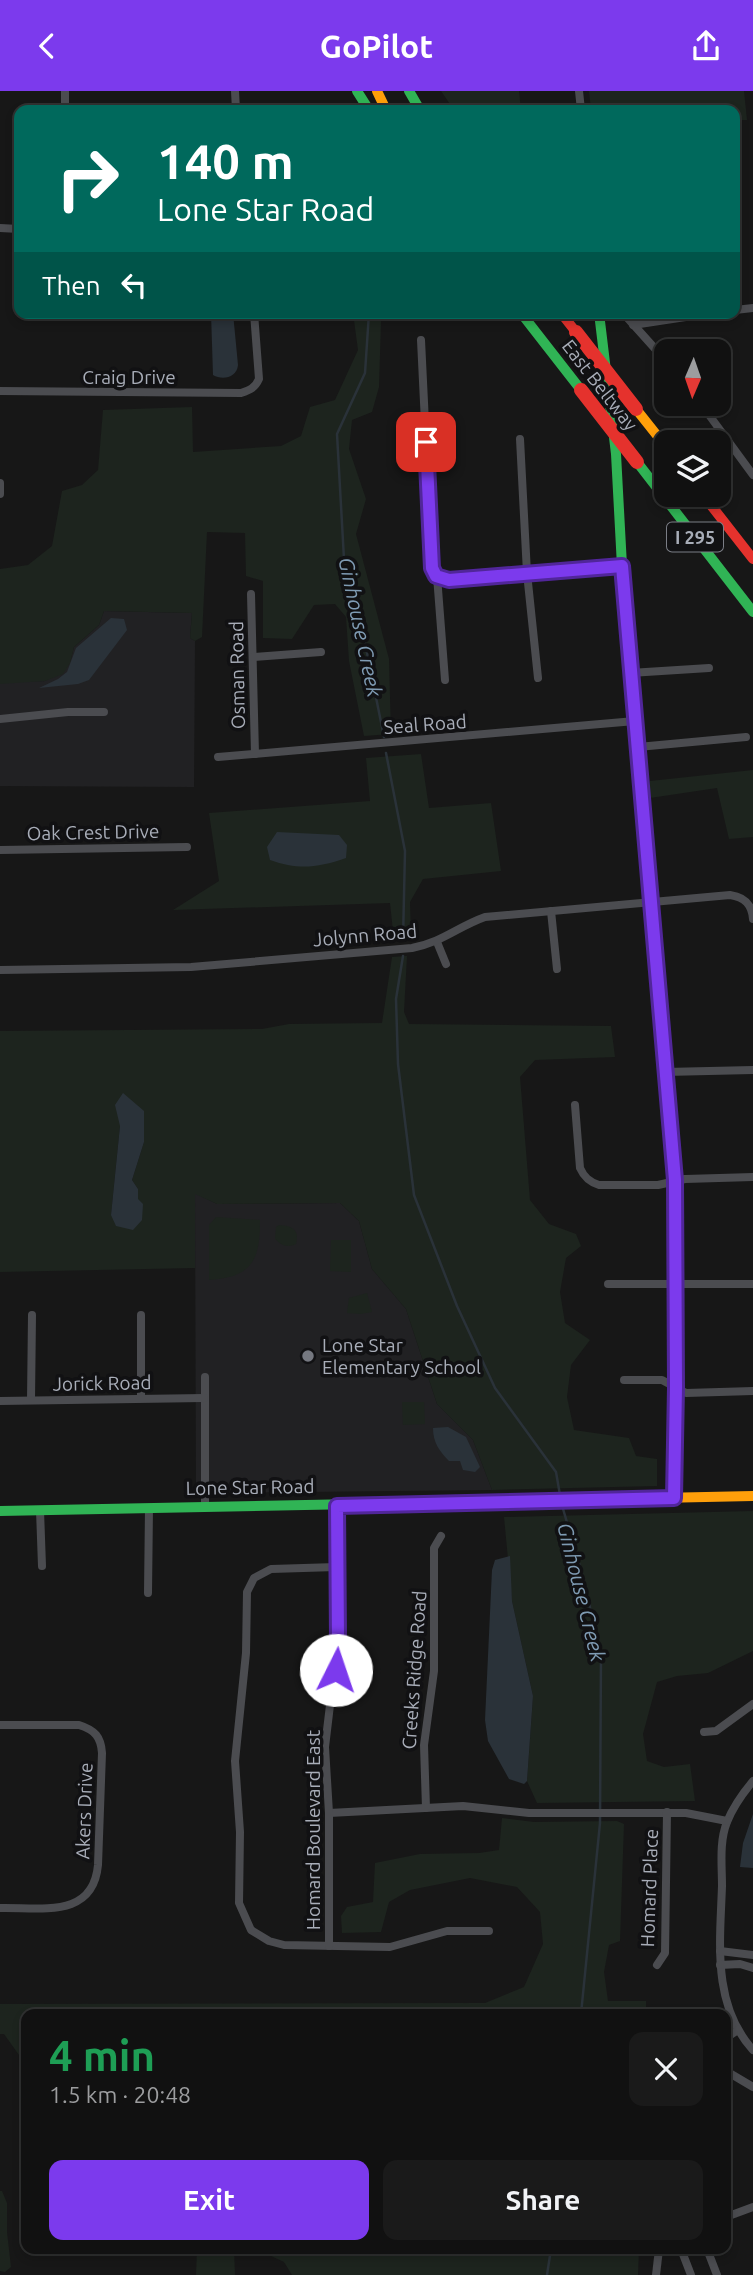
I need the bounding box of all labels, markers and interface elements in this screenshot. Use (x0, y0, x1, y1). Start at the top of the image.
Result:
icon: back (28, 27, 66, 65)
icon: share (687, 27, 725, 65)
text: GoPilot (320, 28, 433, 64)
icon: right (42, 133, 133, 224)
text: 140 m (157, 133, 294, 188)
text: Lone Star Road (157, 191, 374, 227)
icon: left (115, 266, 153, 304)
text: Then (42, 271, 101, 300)
street label: East Beltway (558, 335, 642, 435)
north arrow (654, 339, 732, 417)
map controls (654, 339, 731, 507)
street label: Craig Drive (82, 366, 176, 388)
pin (396, 412, 456, 472)
icon: arrive (407, 423, 445, 461)
button: layers (654, 430, 731, 507)
road number: I 295 (667, 523, 723, 552)
water label: Ginhouse Creek (334, 555, 388, 699)
street label: Osman Road (225, 621, 249, 729)
street label: Seal Road (383, 710, 467, 738)
street label: Oak Crest Drive (26, 820, 160, 844)
street label: Jolynn Road (312, 919, 418, 951)
place label: Lone Star Elementary School (322, 1334, 481, 1378)
marker: Lone Star Elementary School (300, 1348, 316, 1364)
street label: Jorick Road (52, 1371, 152, 1395)
street label: Lone Star Road (185, 1475, 315, 1499)
water label: Ginhouse Creek (553, 1520, 611, 1664)
street label: Creeks Ridge Road (397, 1590, 431, 1750)
position arrow (299, 1633, 373, 1707)
street label: Homard Boulevard East (302, 1729, 324, 1930)
street label: Akers Drive (71, 1762, 97, 1860)
street label: Homard Place (636, 1828, 662, 1948)
text: 4 min (49, 2032, 155, 2079)
button: close (629, 2032, 703, 2106)
text: 1.5 km · 20:48 (49, 2082, 191, 2107)
button: Exit (49, 2160, 369, 2240)
button: Share (383, 2160, 703, 2240)

